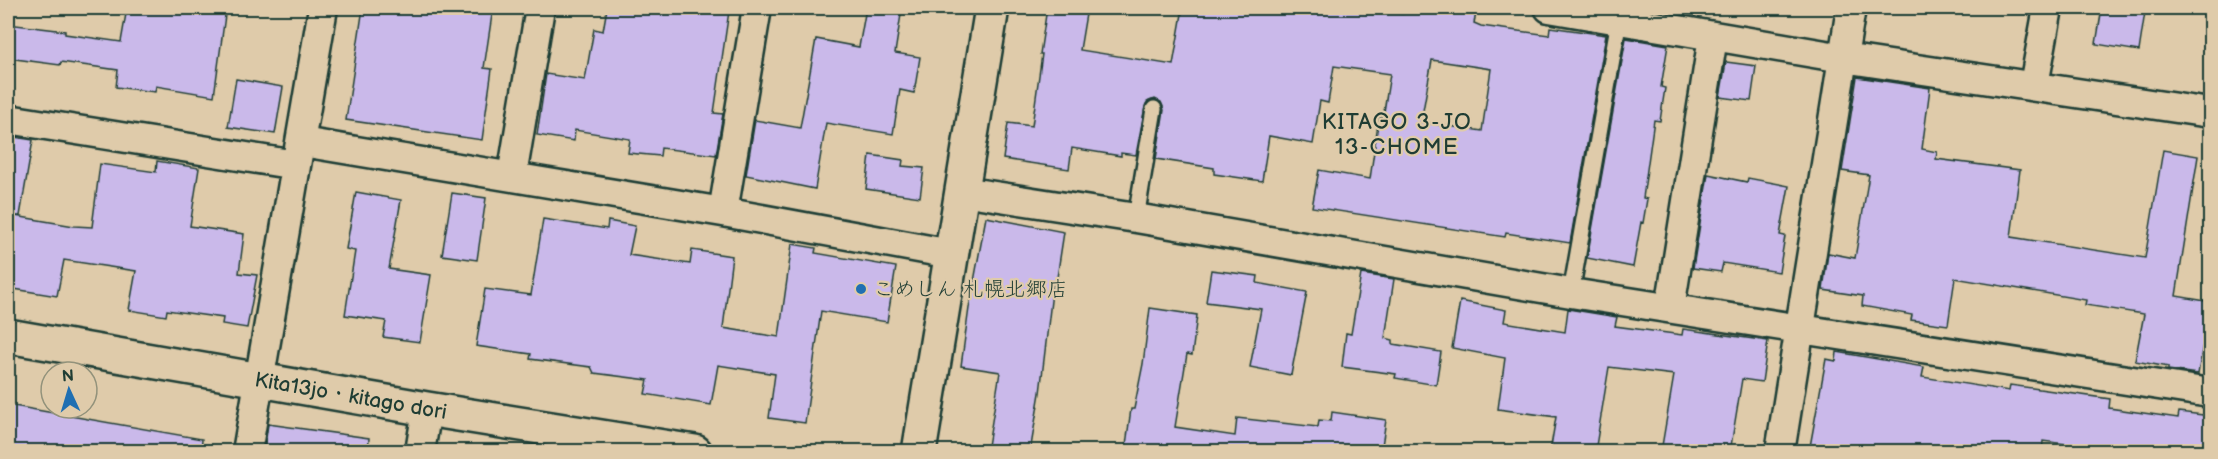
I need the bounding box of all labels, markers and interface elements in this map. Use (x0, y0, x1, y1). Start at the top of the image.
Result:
district label: KITAGO 3-JO 13-CHOME (1322, 109, 1472, 161)
place label: こめしん 札幌北郷店 (873, 277, 1068, 302)
marker: こめしん 札幌北郷店 (854, 282, 868, 296)
north arrow (39, 360, 99, 420)
text: N (61, 367, 75, 386)
street label: Kita13jo・kitago dori (253, 367, 449, 425)

